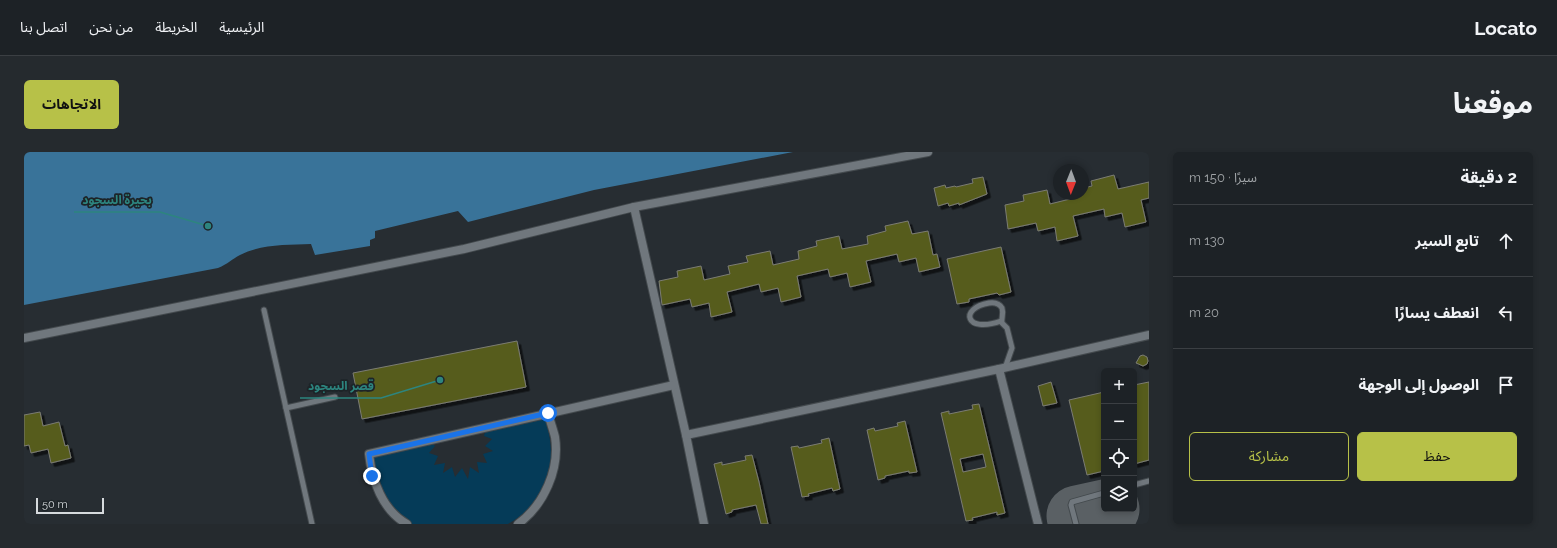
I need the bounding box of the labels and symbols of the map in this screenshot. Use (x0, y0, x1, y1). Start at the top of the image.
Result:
north arrow (1053, 164, 1089, 200)
callout: بحيرة السجود (74, 188, 160, 212)
text: بحيرة السجود (82, 193, 152, 207)
callout: قصر السجود (300, 374, 381, 398)
text: قصر السجود (308, 379, 374, 393)
route start (539, 404, 557, 422)
route end (363, 467, 381, 485)
scale bar (36, 496, 104, 515)

